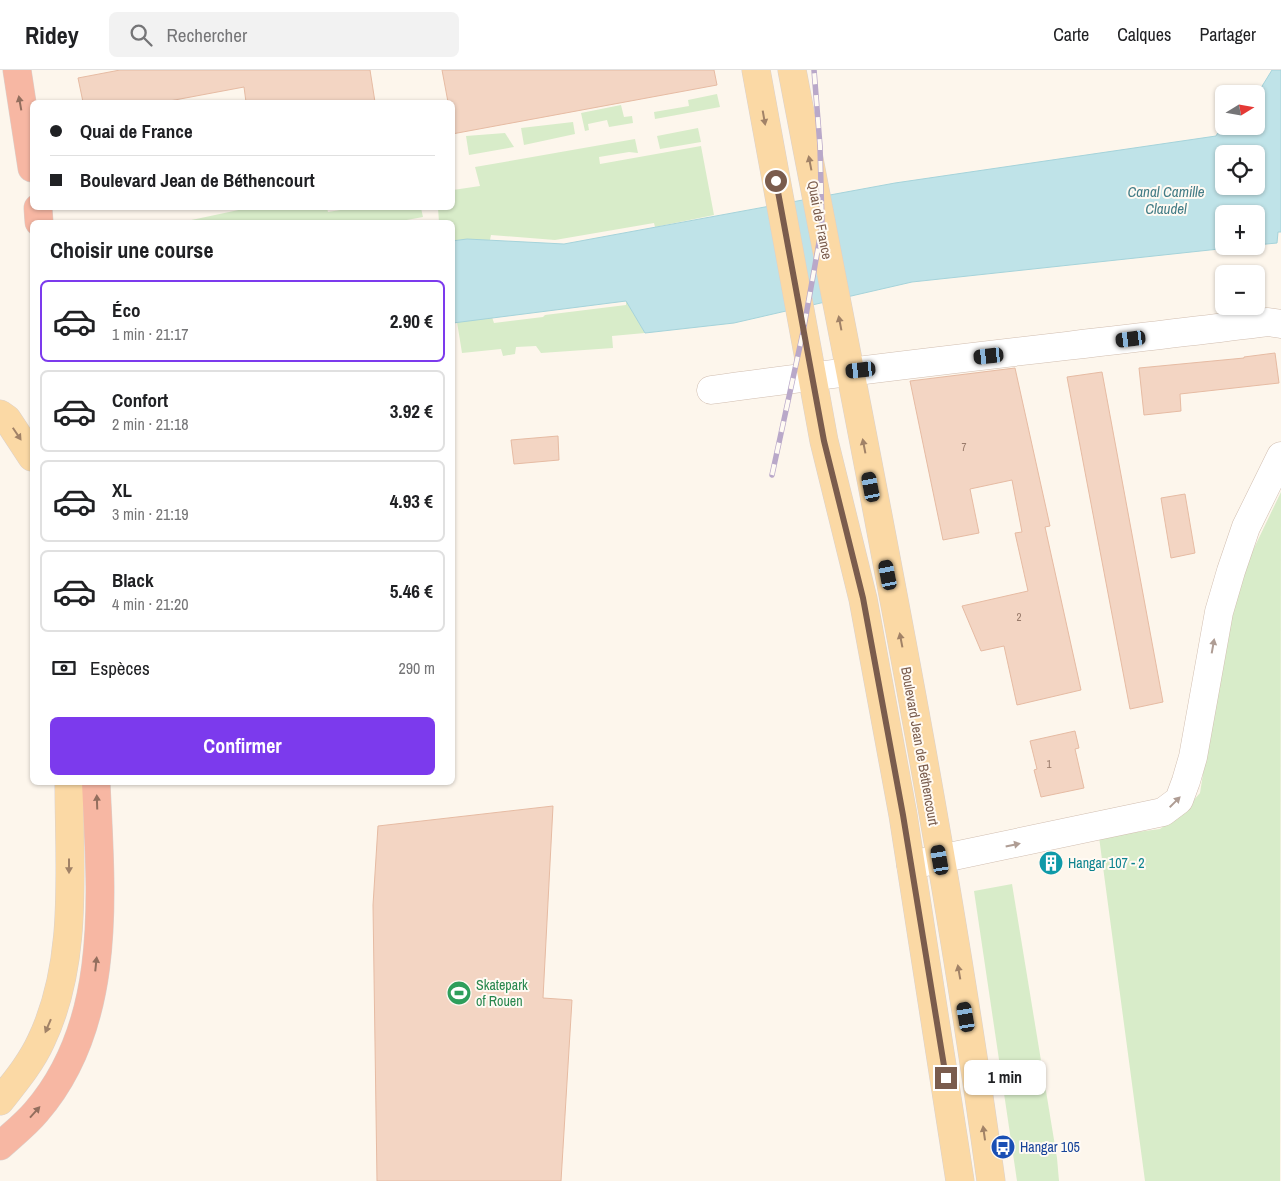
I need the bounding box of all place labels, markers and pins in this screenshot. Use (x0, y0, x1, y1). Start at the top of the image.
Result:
building icon: Hangar 107 - 2 (1038, 850, 1064, 876)
place label: Hangar 107 - 2 (1068, 854, 1145, 872)
place label: Skatepark of Rouen (476, 976, 528, 1010)
sports icon: Skatepark of Rouen (446, 980, 472, 1006)
bus stop icon: Hangar 105 (990, 1134, 1016, 1160)
place label: Hangar 105 (1020, 1138, 1080, 1156)

